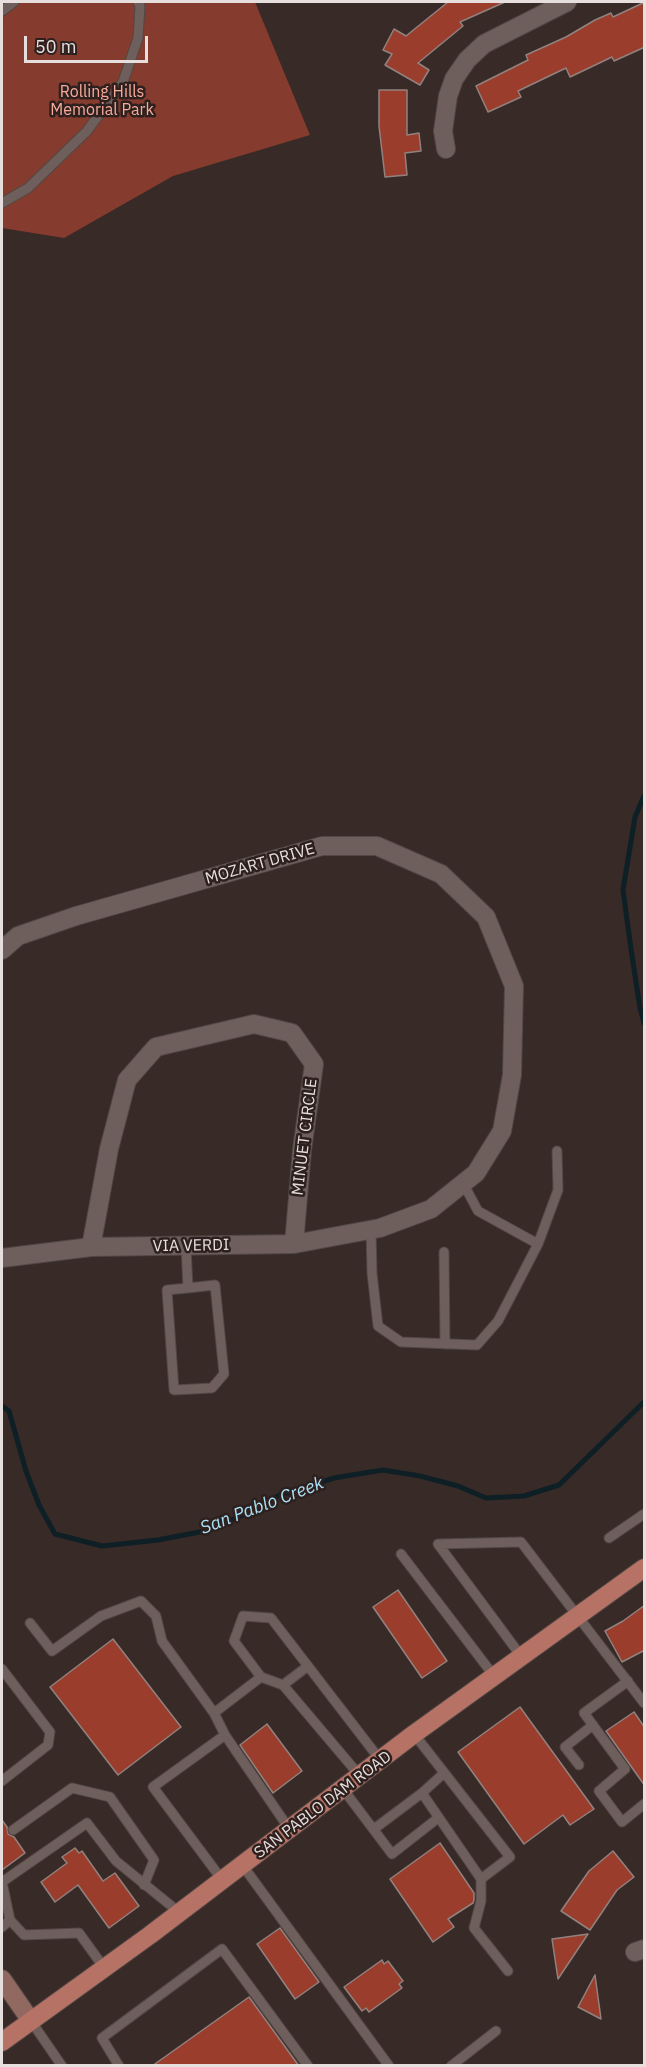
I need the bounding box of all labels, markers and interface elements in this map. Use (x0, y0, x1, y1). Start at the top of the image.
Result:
scale bar (27, 24, 152, 62)
text: 50 m (35, 35, 77, 58)
park label: Rolling Hills Memorial Park (50, 82, 154, 120)
street label: MOZART DRIVE (203, 839, 317, 889)
street label: MINUET CIRCLE (288, 1078, 322, 1196)
street label: VIA VERDI (153, 1236, 229, 1256)
water label: San Pablo Creek (197, 1473, 327, 1539)
street label: SAN PABLO DAM ROAD (251, 1747, 395, 1863)

